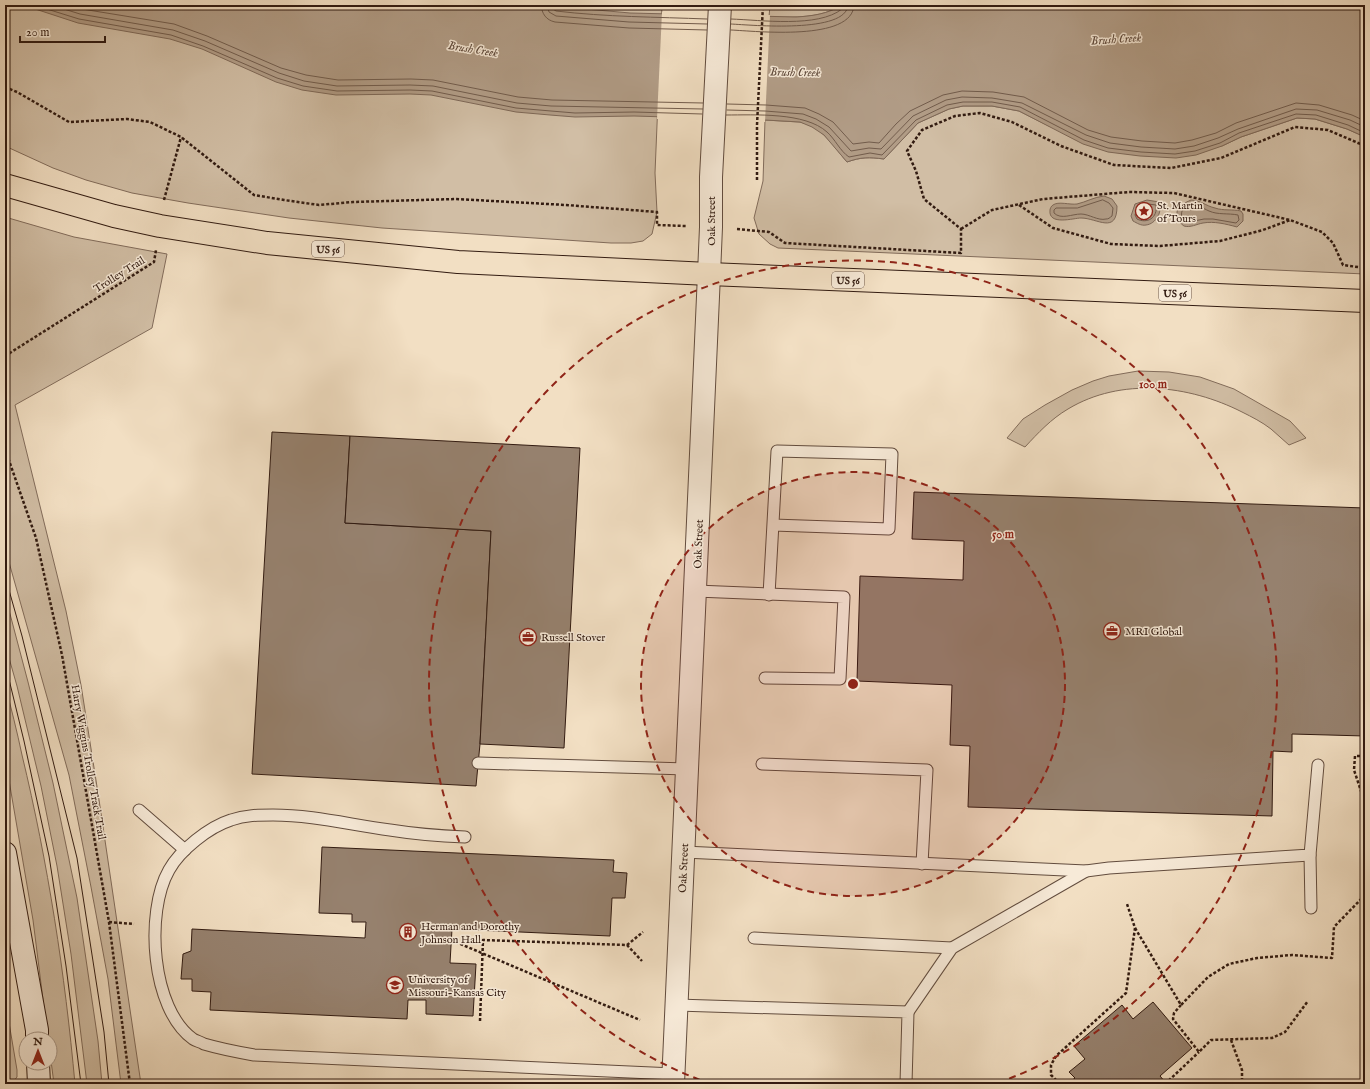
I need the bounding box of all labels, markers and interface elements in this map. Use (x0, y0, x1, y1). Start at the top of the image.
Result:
scale bar (20, 18, 105, 44)
text: 20 m (26, 25, 49, 40)
water label: Brush Creek (1090, 30, 1142, 49)
water label: Brush Creek (447, 38, 499, 61)
water label: Brush Creek (770, 65, 821, 80)
street label: Oak Street (705, 196, 719, 246)
place label: St. Martin of Tours (1157, 199, 1203, 226)
place icon: St. Martin of Tours (1134, 201, 1154, 221)
road number: US 56 (312, 241, 344, 257)
street label: Trolley Trail (91, 254, 148, 296)
road number: US 56 (832, 272, 864, 288)
road number: US 56 (1159, 285, 1191, 301)
text: 100 m (1139, 377, 1168, 392)
street label: Oak Street (691, 519, 707, 569)
text: 50 m (992, 527, 1015, 542)
office icon: MRI Global (1102, 621, 1122, 641)
place label: MRI Global (1125, 625, 1182, 639)
office icon: Russell Stover (518, 627, 538, 647)
place label: Russell Stover (541, 631, 605, 645)
centre of rings (846, 677, 860, 691)
street label: Harry Wiggins Trolley Track Trail (67, 683, 109, 841)
street label: Oak Street (676, 843, 692, 893)
place label: Herman and Dorothy Johnson Hall (419, 920, 520, 947)
building icon: Herman and Dorothy Johnson Hall (398, 922, 418, 942)
place label: University of Missouri-Kansas City (408, 973, 507, 1000)
school or university icon: University of Missouri-Kansas City (385, 975, 405, 995)
north arrow (18, 1031, 58, 1071)
text: N (32, 1035, 43, 1049)

